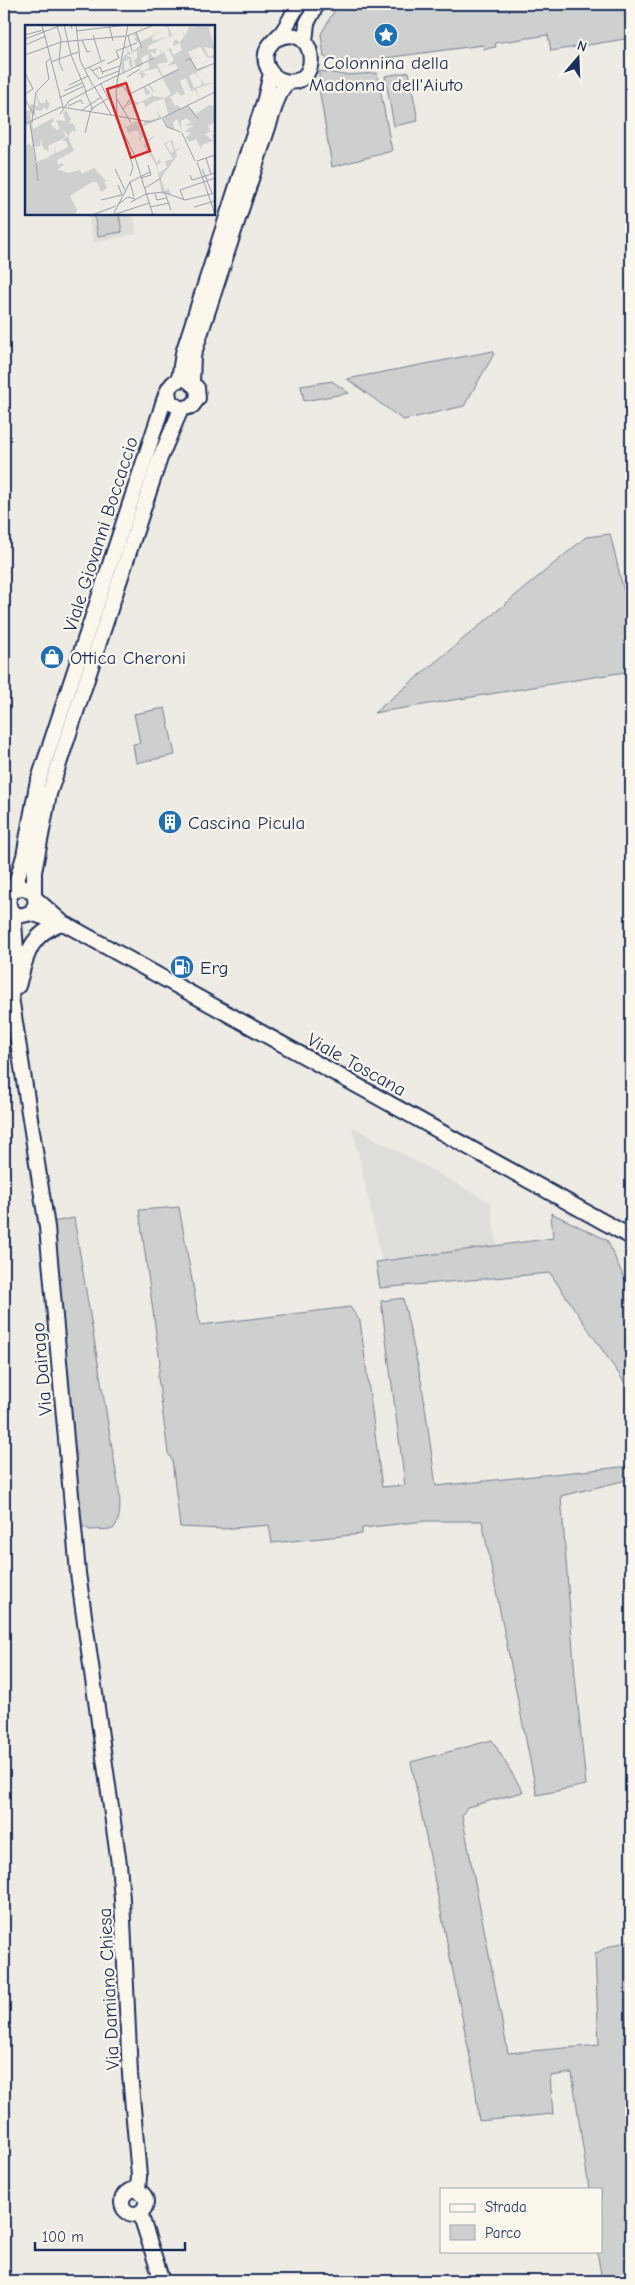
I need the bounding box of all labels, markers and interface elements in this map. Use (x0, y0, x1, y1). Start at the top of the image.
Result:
place icon: Colonnina della Madonna dell'Aiuto (373, 22, 399, 48)
inset map (25, 25, 215, 215)
north arrow (552, 32, 602, 82)
text: N (575, 37, 589, 56)
place label: Colonnina della Madonna dell'Aiuto (309, 52, 463, 96)
street label: Viale Giovanni Boccaccio (59, 434, 143, 635)
shop icon: Ottica Cheroni (39, 644, 65, 670)
place label: Ottica Cheroni (70, 647, 186, 669)
building icon: Cascina Picula (157, 809, 183, 835)
place label: Cascina Picula (188, 812, 305, 834)
fuel station icon: Erg (169, 954, 195, 980)
place label: Erg (200, 957, 229, 979)
street label: Viale Toscana (303, 1029, 410, 1101)
street label: Via Dairago (27, 1321, 57, 1417)
street label: Via Damiano Chiesa (94, 1907, 124, 2071)
legend (440, 2188, 602, 2252)
text: Strada (485, 2198, 527, 2216)
scale bar (35, 2220, 185, 2252)
text: Parco (485, 2224, 521, 2242)
text: 100 m (42, 2228, 84, 2246)

